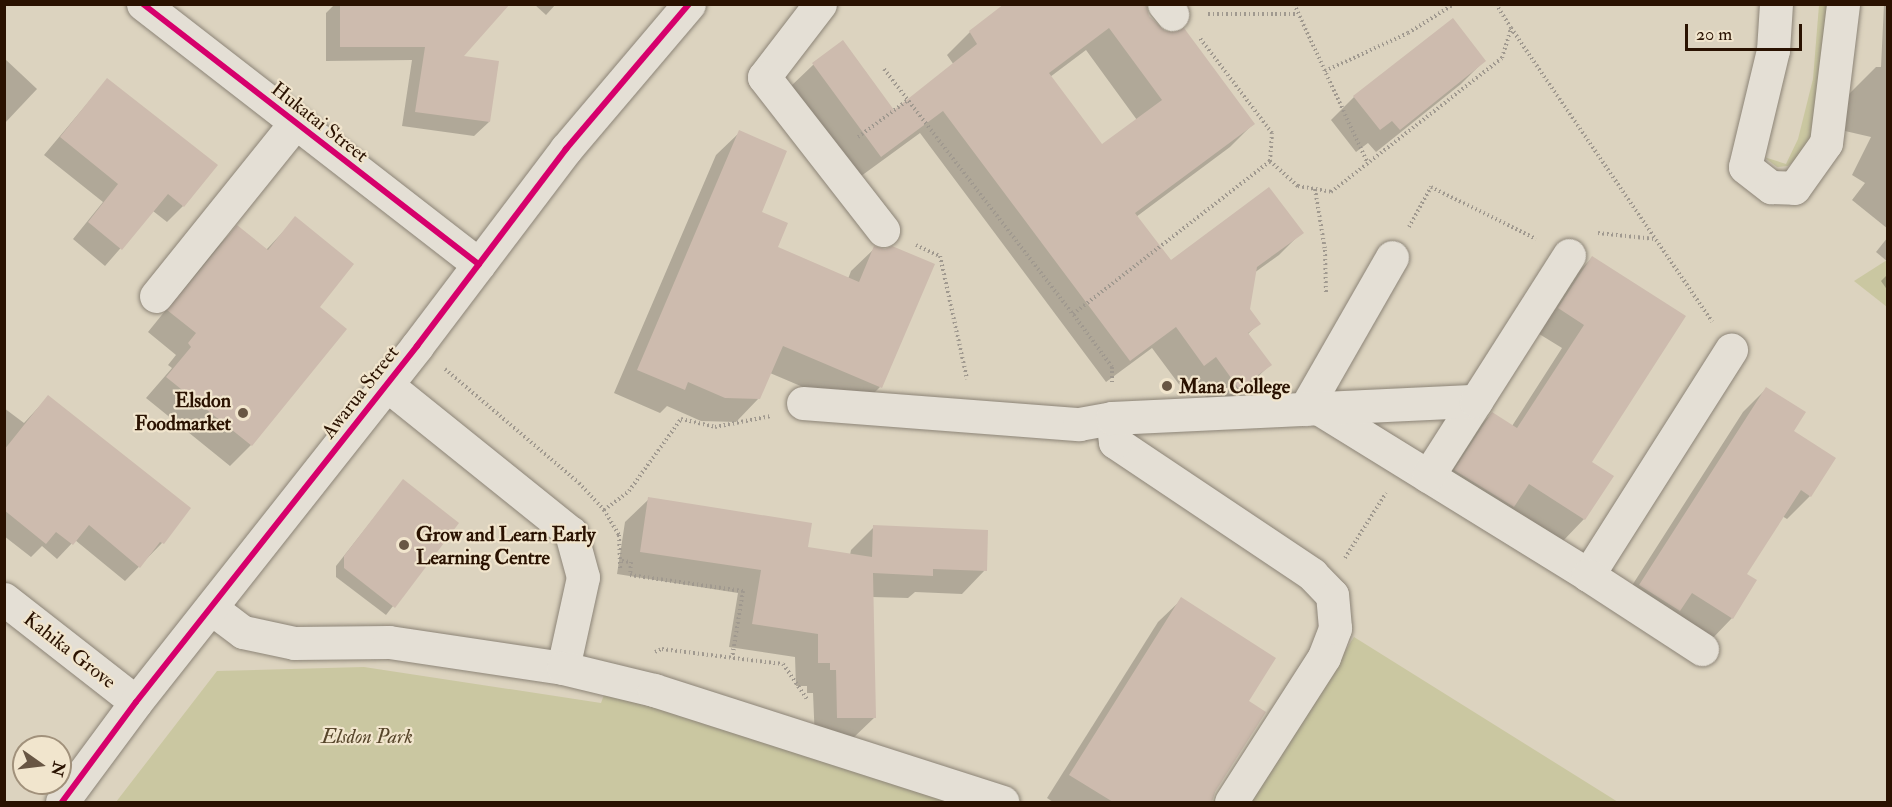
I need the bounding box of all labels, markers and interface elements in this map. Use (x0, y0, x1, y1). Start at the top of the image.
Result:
scale bar (1688, 12, 1805, 50)
text: 20 m (1696, 23, 1732, 46)
street label: Hukatai Street (267, 77, 373, 167)
street label: Awarua Street (316, 341, 404, 443)
place label: Mana College (1179, 374, 1290, 398)
marker: Mana College (1160, 379, 1174, 393)
place label: Elsdon Foodmarket (135, 389, 231, 436)
marker: Elsdon Foodmarket (236, 406, 250, 420)
place label: Grow and Learn Early Learning Centre (416, 522, 596, 569)
marker: Grow and Learn Early Learning Centre (397, 538, 411, 552)
street label: Kahika Grove (19, 607, 121, 693)
park label: Elsdon Park (321, 724, 413, 748)
north arrow (12, 735, 72, 795)
text: N (46, 759, 69, 778)

